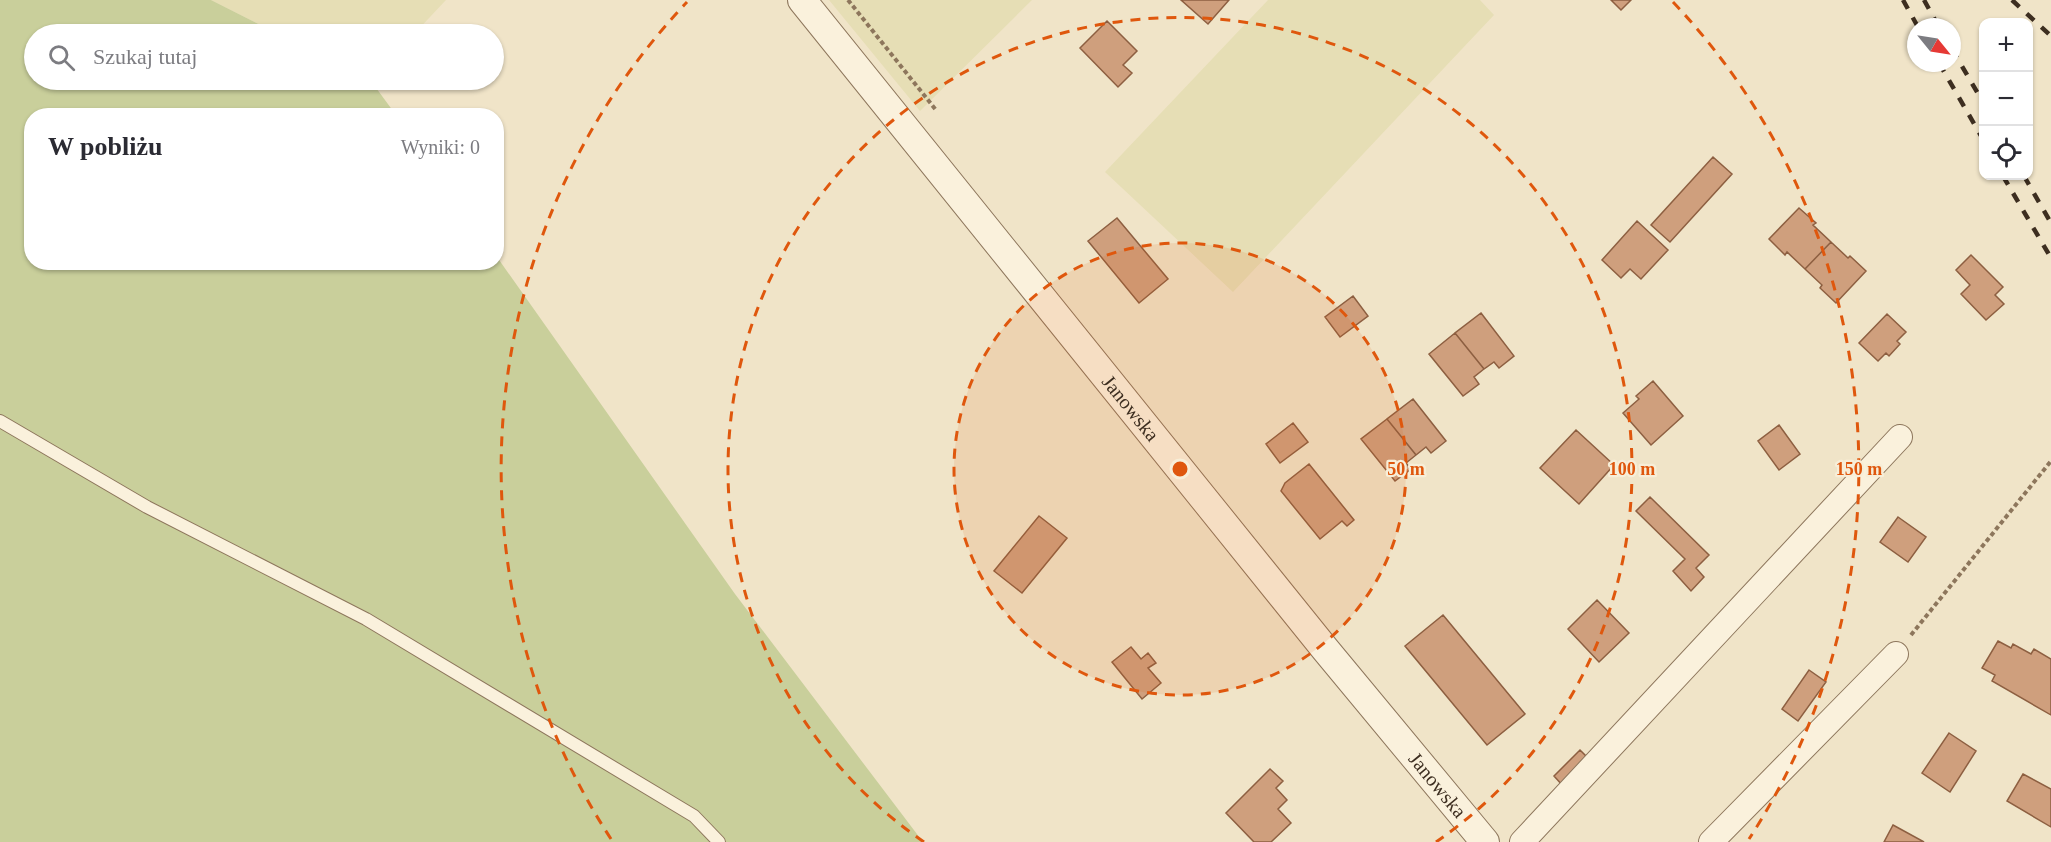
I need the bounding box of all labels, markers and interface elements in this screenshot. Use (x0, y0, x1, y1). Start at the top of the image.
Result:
north arrow (1907, 18, 1961, 72)
map controls (1979, 18, 2033, 180)
button: + (1979, 18, 2033, 72)
search box (24, 24, 504, 90)
icon: search (45, 41, 78, 74)
text: Szukaj tutaj (93, 44, 197, 69)
button: − (1979, 72, 2033, 126)
button: locate (1979, 126, 2033, 180)
text: W pobliżu (48, 132, 162, 161)
text: Wyniki: 0 (401, 136, 480, 158)
street label: Janowska (1098, 371, 1164, 445)
centre of rings (1170, 459, 1190, 479)
text: 50 m (1387, 459, 1425, 479)
text: 100 m (1609, 459, 1655, 479)
text: 150 m (1836, 459, 1882, 479)
street label: Janowska (1404, 748, 1471, 822)

